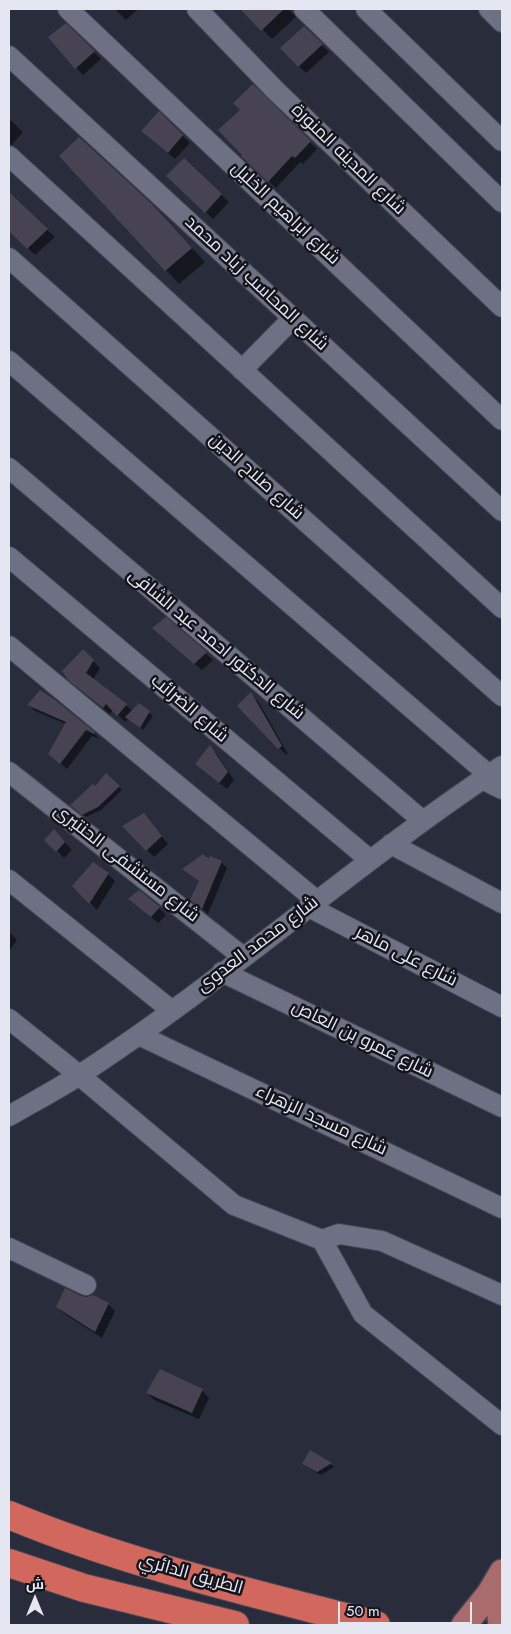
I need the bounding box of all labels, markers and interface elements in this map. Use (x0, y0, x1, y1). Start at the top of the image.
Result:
street label: شارع المدينه المنورة (286, 100, 410, 220)
street label: شارع ابراهيم الخليل (226, 158, 344, 270)
street label: شارع المحاسب زياد محمد (180, 212, 332, 356)
street label: شارع صلاح الدين (204, 429, 308, 525)
street label: شارع الدكتور احمد عبد الشافى (123, 565, 309, 725)
street label: شارع الضرائب (146, 670, 232, 748)
street label: شارع مستشفى الحنتيرى (49, 800, 203, 928)
street label: شارع محمد العدوى (193, 892, 323, 998)
street label: شارع على ماهر (351, 922, 461, 992)
street label: شارع عمرو بن العاص (288, 996, 436, 1084)
street label: شارع مسجد الزهراء (252, 1081, 390, 1161)
street label: الطريق الدائري (137, 1550, 245, 1600)
north arrow (10, 1574, 60, 1624)
text: ش (26, 1574, 44, 1594)
scale bar (341, 1592, 475, 1624)
text: 50 m (346, 1600, 380, 1622)

